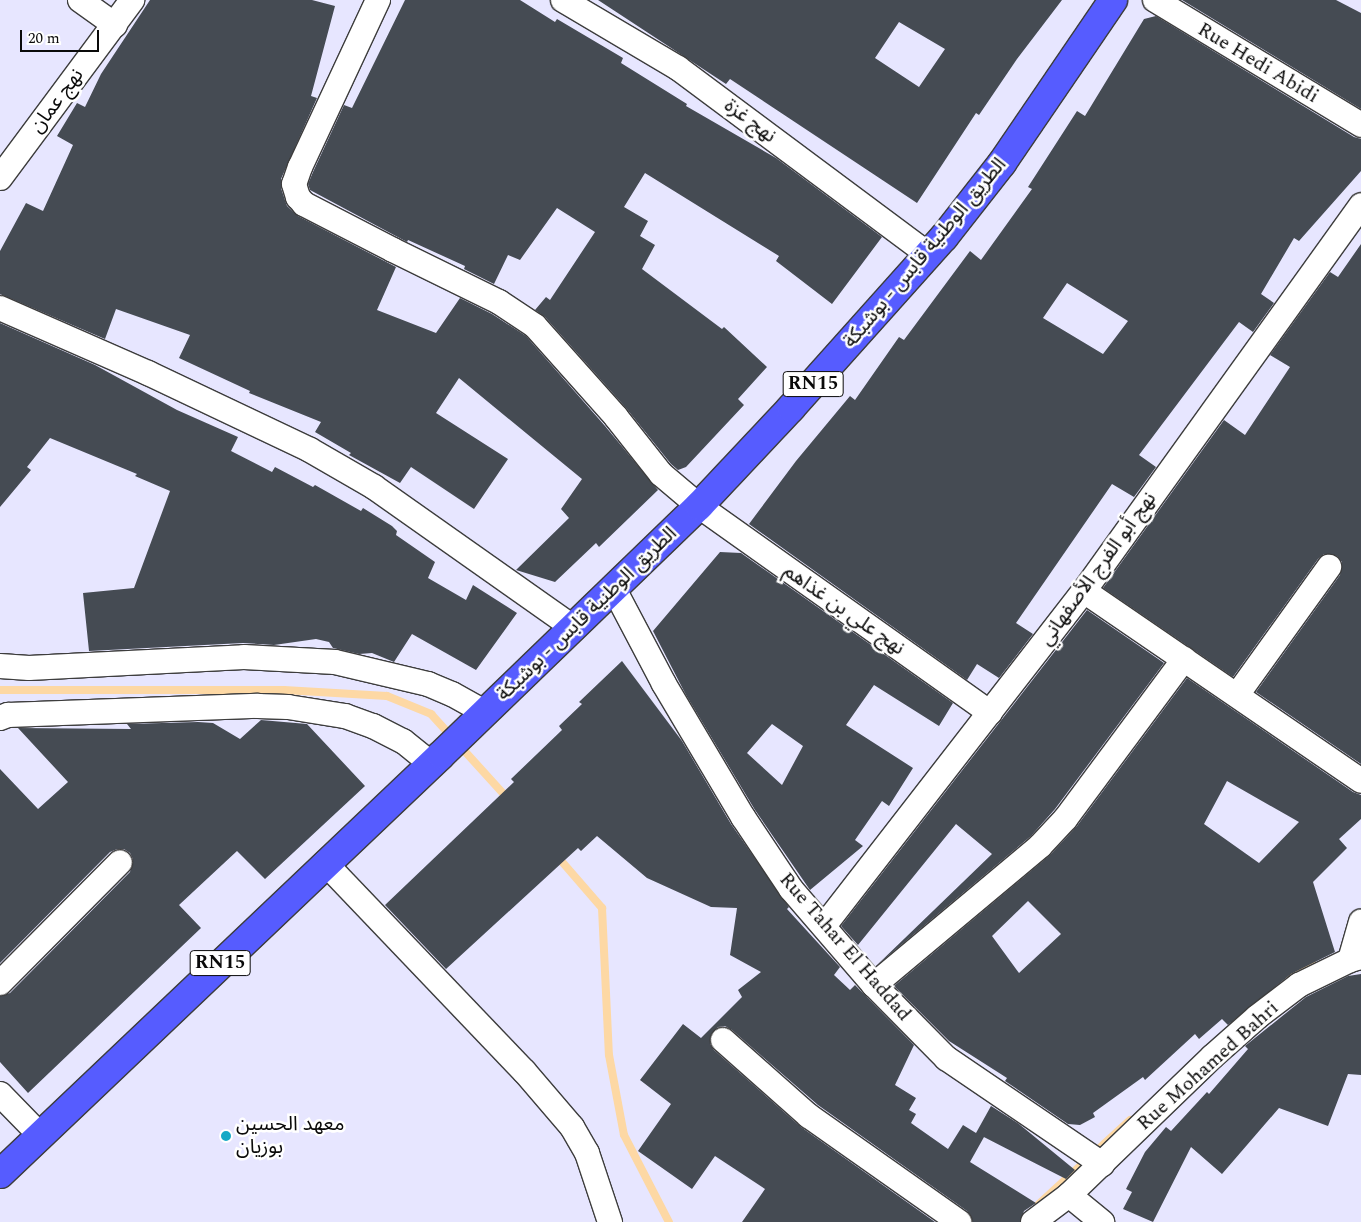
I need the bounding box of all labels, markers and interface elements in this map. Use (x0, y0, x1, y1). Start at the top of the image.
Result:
street label: Rue Hedi Abidi (1193, 17, 1323, 109)
scale bar (22, 20, 101, 52)
text: 20 m (28, 27, 60, 50)
street label: نهج عمان (25, 64, 89, 138)
street label: نهج غزة (719, 94, 781, 148)
street label: الطريق الوطنية قابس - بوشبكة (838, 153, 1012, 353)
road number: RN15 (782, 368, 844, 400)
street label: نهج أبو الفرج الأصفهاني (1034, 488, 1162, 650)
street label: الطريق الوطنية قابس - بوشبكة (492, 522, 682, 706)
street label: نهج علي بن غذاهم (779, 559, 909, 661)
street label: Rue Tahar El Haddad (774, 868, 916, 1026)
road number: RN15 (189, 946, 251, 980)
street label: Rue Mohamed Bahri (1132, 996, 1284, 1136)
place label: معهد الحسين بوزيان (236, 1112, 344, 1159)
marker: معهد الحسين بوزيان (220, 1130, 232, 1142)

